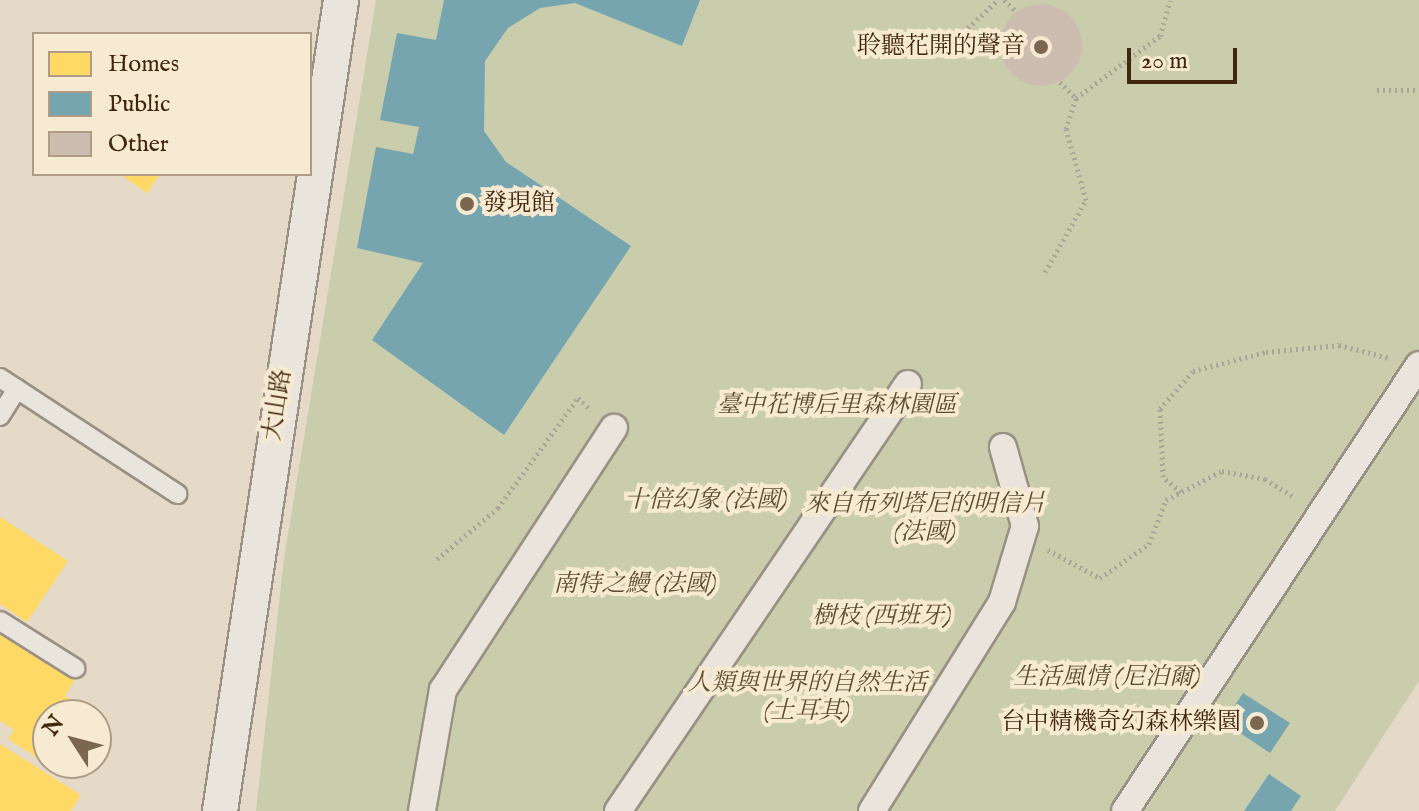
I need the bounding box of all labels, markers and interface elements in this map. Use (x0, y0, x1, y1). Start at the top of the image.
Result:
legend (32, 32, 312, 176)
scale bar (1131, 32, 1241, 82)
place label: 聆聽花開的聲音 (857, 33, 1025, 61)
marker: 聆聽花開的聲音 (1032, 38, 1050, 56)
text: 20 m (1141, 46, 1188, 77)
text: Homes (108, 49, 179, 80)
text: Public (108, 89, 170, 120)
text: Other (108, 129, 169, 160)
place label: 發現館 (483, 190, 555, 218)
marker: 發現館 (458, 195, 476, 213)
street label: 大山路 (258, 367, 298, 443)
park label: 臺中花博后里森林園區 (717, 392, 957, 420)
park label: 十倍幻象 (法國) (624, 487, 788, 515)
park label: 來自布列塔尼的明信片 (法國) (805, 491, 1045, 547)
park label: 南特之鰻 (法國) (553, 571, 717, 599)
park label: 樹枝 (西班牙) (812, 603, 952, 631)
park label: 生活風情 (尼泊爾) (1013, 664, 1201, 692)
park label: 人類與世界的自然生活 (土耳其) (687, 670, 927, 726)
north arrow (32, 699, 112, 779)
place label: 台中精機奇幻森林樂園 (1001, 709, 1241, 737)
text: N (37, 710, 71, 742)
marker: 台中精機奇幻森林樂園 (1248, 714, 1266, 732)

